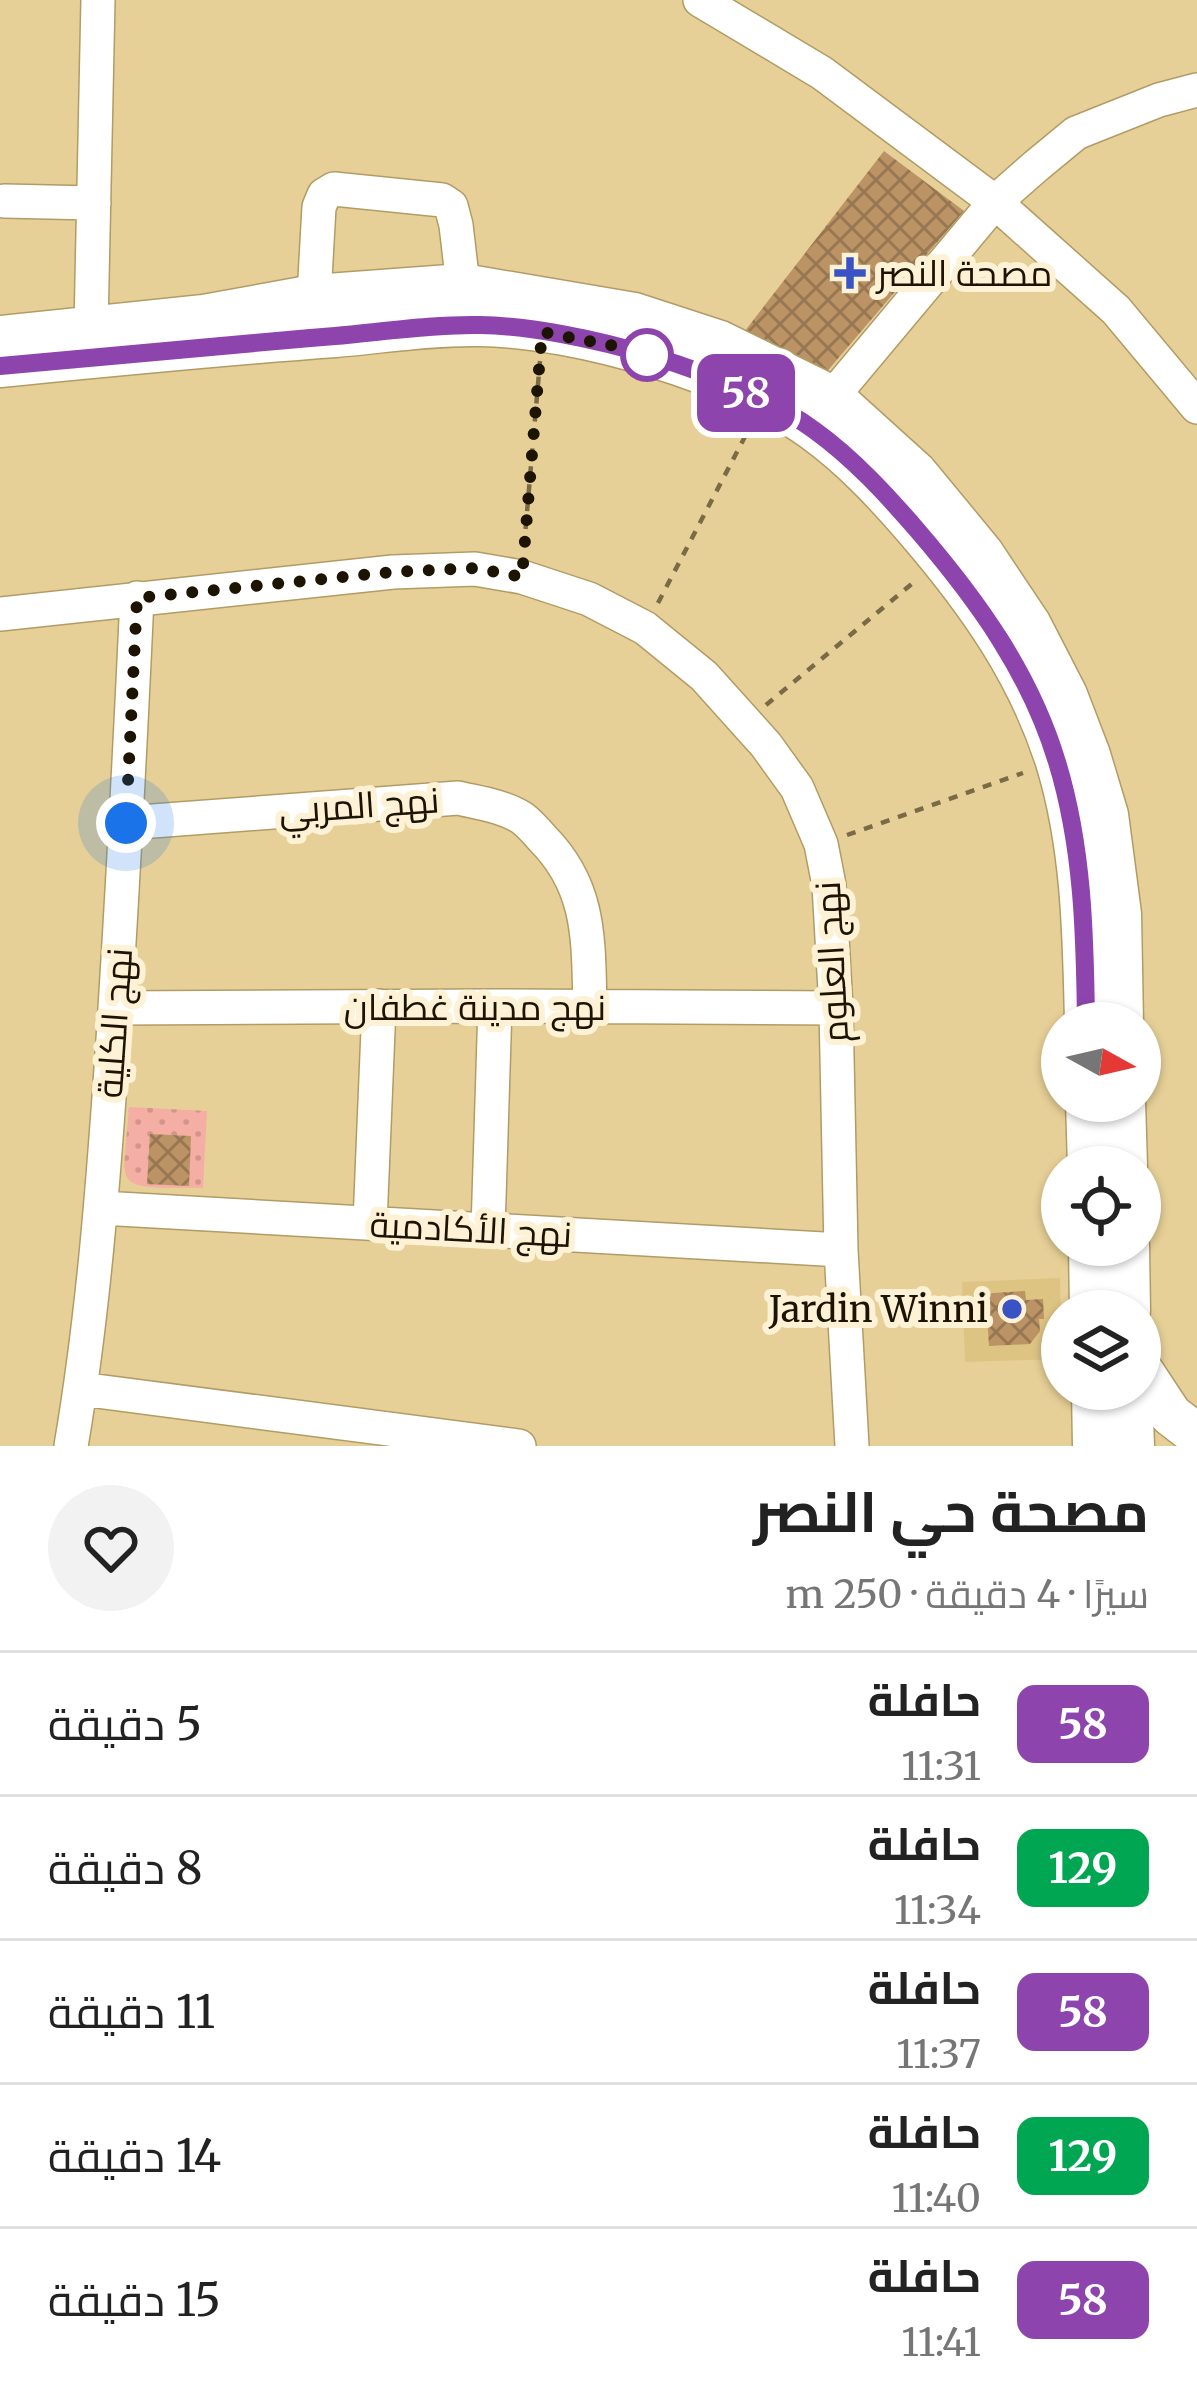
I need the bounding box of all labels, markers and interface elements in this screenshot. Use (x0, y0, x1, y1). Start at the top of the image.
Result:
place label: مصحة النصر (875, 251, 1052, 296)
marker: مصحة النصر (834, 257, 866, 289)
unlabelled marker (622, 330, 672, 380)
line badge: 58 (692, 354, 800, 432)
text: 58 (721, 367, 771, 419)
street label: نهج المربي (277, 777, 441, 840)
your location (96, 793, 156, 853)
street label: نهج العلوم (805, 880, 860, 1044)
street label: نهج الكلية (87, 947, 144, 1100)
street label: نهج مدينة غطفان (344, 985, 606, 1032)
north arrow (1041, 1002, 1161, 1122)
map controls (1041, 1002, 1161, 1410)
button: locate (1041, 1146, 1161, 1266)
street label: نهج الأكادمية (369, 1202, 573, 1259)
place label: Jardin Winni (768, 1287, 988, 1332)
button: layers (1041, 1290, 1161, 1410)
marker: Jardin Winni (999, 1296, 1025, 1322)
text: مصحة حي النصر (753, 1476, 1149, 1548)
button: heart (48, 1485, 174, 1611)
text: سيرًا · 4 دقيقة · 250 m (786, 1570, 1149, 1619)
text: حافلة (868, 1672, 981, 1728)
text: 5 دقيقة (48, 1696, 202, 1752)
text: 58 (1058, 1698, 1108, 1750)
text: 11:31 (901, 1742, 981, 1791)
text: حافلة (868, 1816, 981, 1872)
text: 8 دقيقة (48, 1840, 203, 1896)
text: 129 (1048, 1842, 1118, 1894)
text: 11:34 (894, 1886, 981, 1935)
text: حافلة (868, 1960, 981, 2016)
text: 11 دقيقة (48, 1984, 215, 2040)
text: 58 (1058, 1986, 1108, 2038)
text: 11:37 (896, 2030, 981, 2079)
text: حافلة (868, 2104, 981, 2160)
text: 14 دقيقة (48, 2128, 221, 2184)
text: 129 (1048, 2130, 1118, 2182)
text: 11:40 (891, 2174, 981, 2223)
text: حافلة (868, 2248, 981, 2304)
text: 15 دقيقة (48, 2272, 221, 2328)
text: 58 (1058, 2274, 1108, 2326)
text: 11:41 (901, 2318, 981, 2367)

